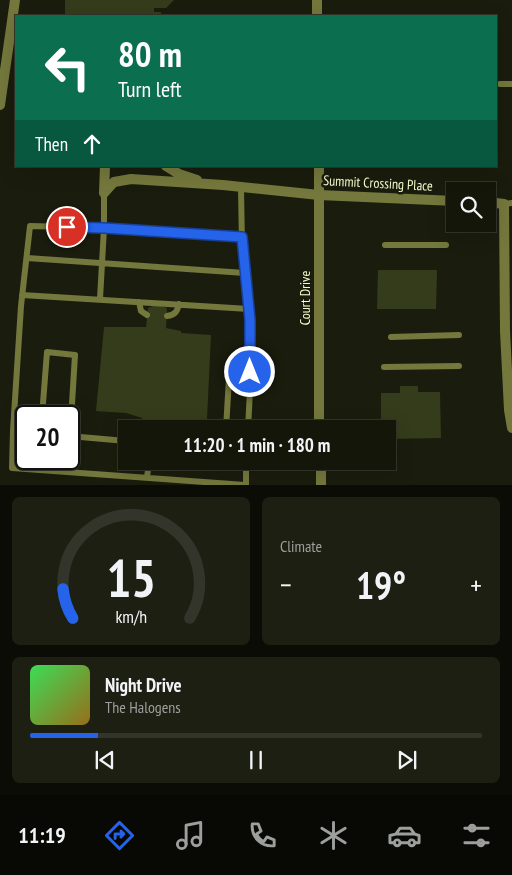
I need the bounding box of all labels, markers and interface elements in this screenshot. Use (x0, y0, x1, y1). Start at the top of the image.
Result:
text: 80 m (118, 31, 182, 77)
icon: left (35, 35, 100, 100)
text: Turn left (118, 75, 182, 103)
icon: ahead (78, 130, 106, 158)
text: Then (35, 132, 68, 156)
street label: Summit Crossing Place (323, 171, 433, 195)
map controls (446, 182, 496, 232)
button: search (446, 182, 496, 232)
pin (46, 206, 88, 248)
icon: arrive (53, 213, 81, 241)
street label: Court Drive (296, 270, 314, 325)
position arrow (223, 345, 275, 397)
speed limit sign: 20 (15, 405, 80, 470)
text: 11:20 · 1 min · 180 m (184, 433, 330, 457)
text: Climate (280, 536, 322, 556)
text: 15 (106, 544, 156, 611)
text: 19° (356, 560, 406, 609)
text: − (280, 566, 292, 603)
text: + (470, 566, 482, 603)
text: km/h (115, 605, 147, 628)
text: Night Drive (105, 673, 182, 697)
text: The Halogens (105, 697, 181, 717)
icon: previous (91, 746, 119, 774)
icon: pause (242, 746, 270, 774)
icon: next (393, 746, 421, 774)
icon: directions (102, 818, 137, 853)
icon: music (173, 818, 208, 853)
icon: phone (245, 818, 280, 853)
icon: climate (316, 818, 351, 853)
icon: car (387, 818, 422, 853)
icon: filters (459, 818, 494, 853)
text: 11:19 (18, 821, 66, 849)

